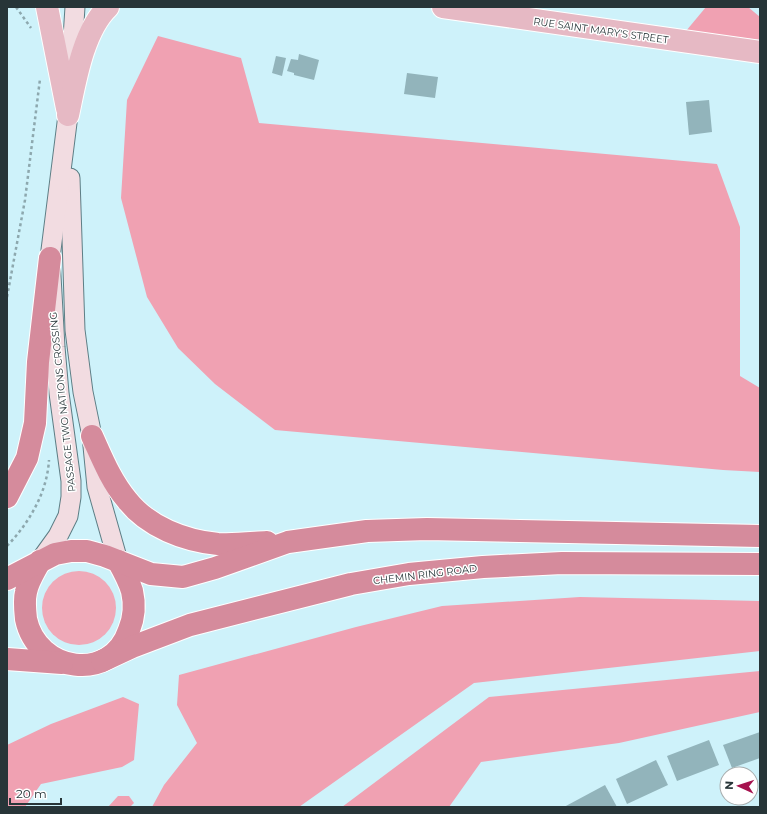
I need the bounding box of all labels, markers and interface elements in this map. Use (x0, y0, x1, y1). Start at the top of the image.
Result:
street label: RUE SAINT MARY'S STREET (532, 15, 670, 46)
street label: PASSAGE TWO NATIONS CROSSING (47, 311, 78, 493)
street label: CHEMIN RING ROAD (372, 562, 478, 587)
north arrow (719, 766, 759, 806)
scale bar (10, 780, 61, 806)
text: N (722, 781, 736, 790)
text: 20 m (16, 786, 47, 801)

